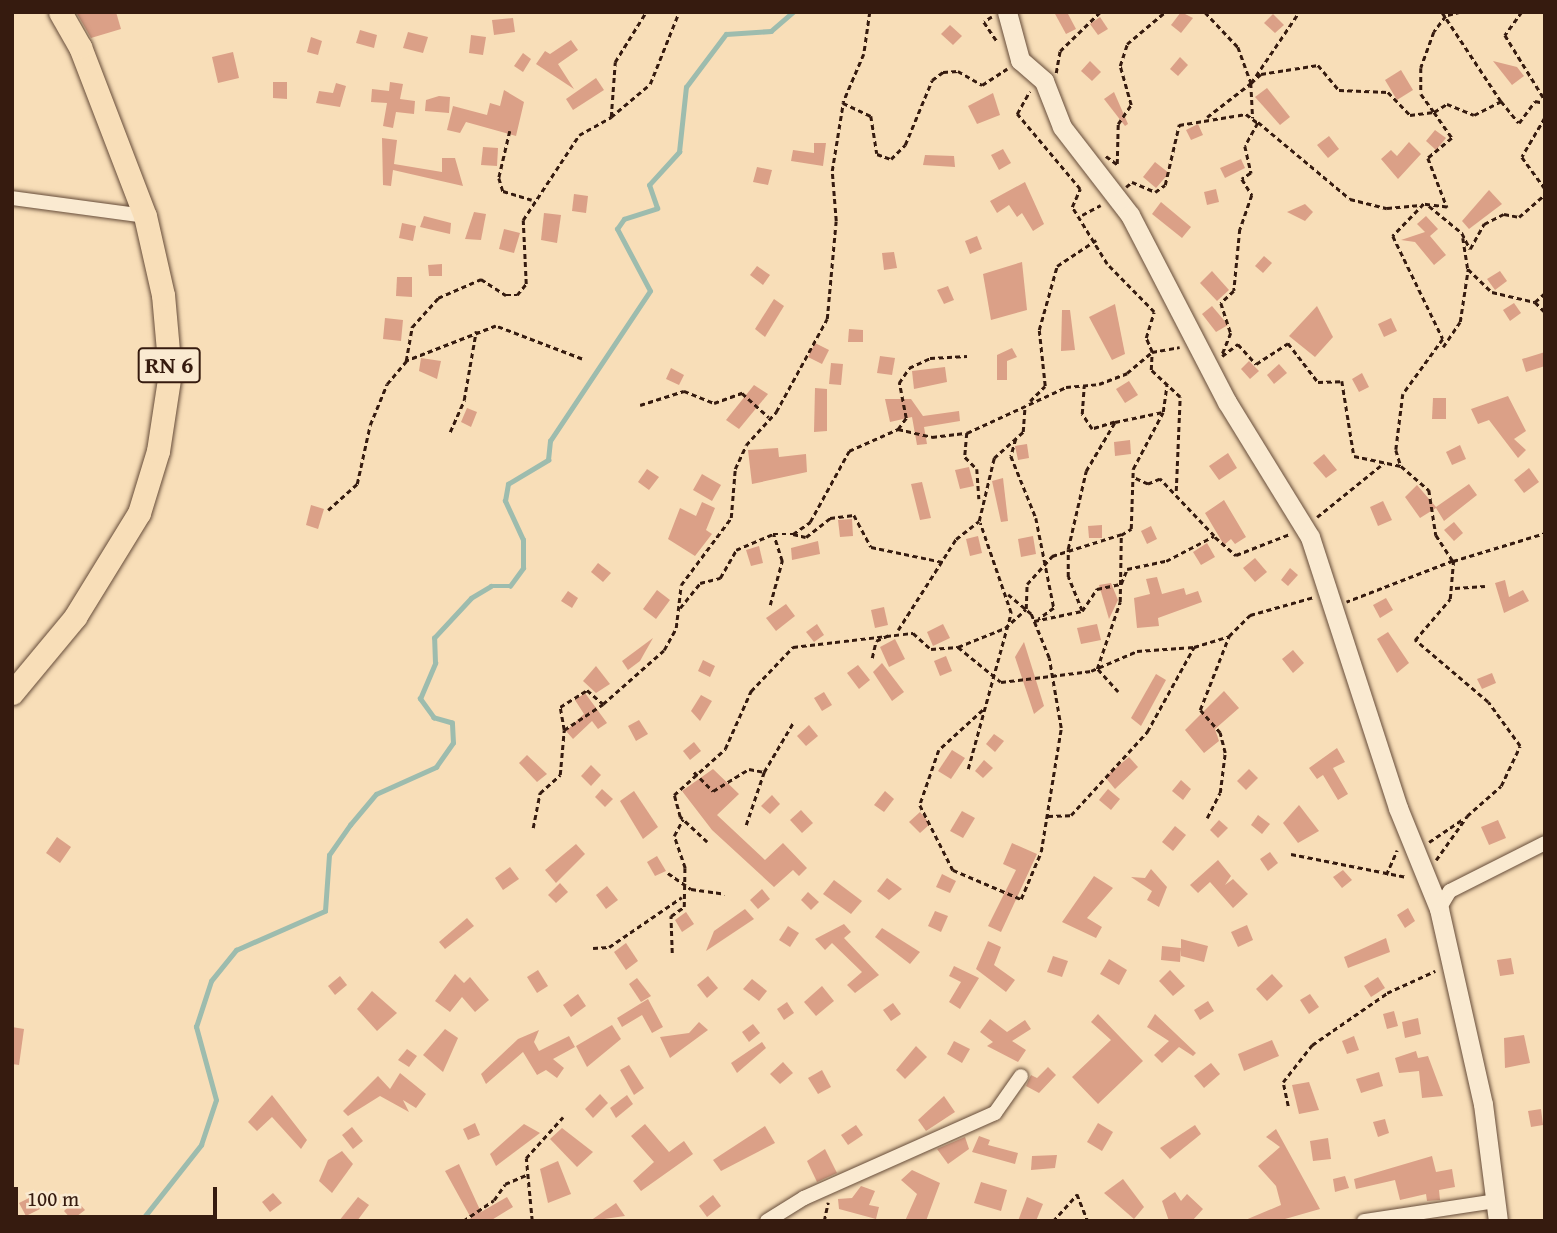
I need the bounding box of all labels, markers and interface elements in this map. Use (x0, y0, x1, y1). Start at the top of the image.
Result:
road number: RN 6 (138, 344, 200, 386)
scale bar (18, 1174, 220, 1218)
text: 100 m (27, 1183, 79, 1214)

